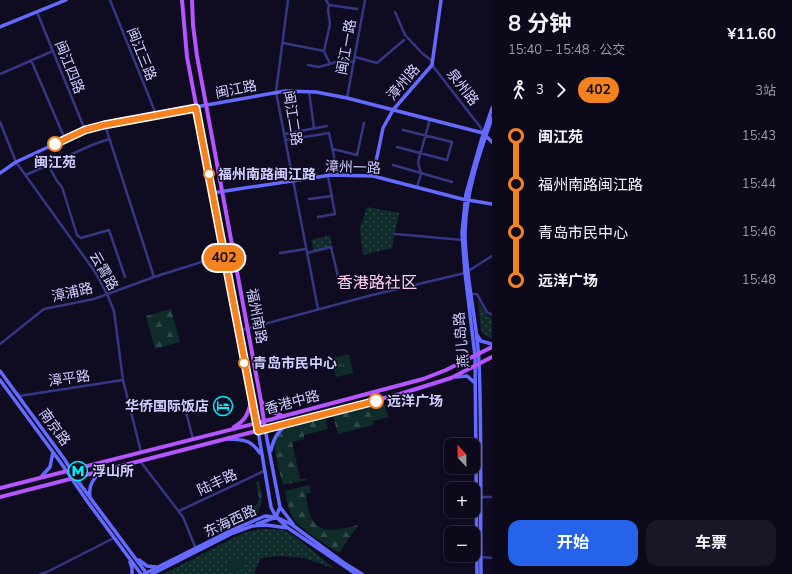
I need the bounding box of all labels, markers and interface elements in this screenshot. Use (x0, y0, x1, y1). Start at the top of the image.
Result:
text: 8 分钟 (508, 9, 571, 39)
street label: 闽江一路 (332, 18, 361, 76)
text: ¥11.60 (727, 24, 776, 44)
street label: 闽江三路 (122, 25, 161, 84)
street label: 闽江四路 (50, 38, 89, 97)
text: 15:40 – 15:48 · 公交 (508, 41, 625, 59)
street label: 漳州路 (382, 60, 424, 104)
street label: 泉州路 (442, 65, 483, 110)
street label: 闽江路 (214, 76, 259, 103)
icon: walk (508, 79, 530, 101)
icon: forward (550, 79, 572, 101)
text: 402 (586, 80, 611, 99)
text: 3 (536, 81, 544, 99)
text: 3站 (755, 82, 776, 100)
street label: 闽江二路 (279, 89, 306, 147)
text: 闽江苑 (538, 127, 583, 147)
text: 15:43 (742, 127, 776, 145)
marker: 闽江苑 (47, 136, 63, 152)
place label: 闽江苑 (34, 153, 76, 172)
street label: 漳州一路 (325, 157, 381, 178)
place label: 福州南路闽江路 (218, 165, 316, 184)
marker: 福州南路闽江路 (203, 168, 215, 180)
text: 福州南路闽江路 (538, 175, 643, 195)
text: 15:44 (742, 175, 776, 193)
text: 青岛市民中心 (538, 223, 628, 243)
text: 15:46 (742, 223, 776, 241)
line badge: 402 (201, 245, 247, 271)
street label: 云霄路 (85, 248, 122, 294)
text: 402 (211, 248, 237, 267)
text: 远洋广场 (538, 271, 598, 291)
text: 15:48 (742, 271, 776, 289)
district label: 香港路社区 (337, 272, 417, 294)
street label: 漳浦路 (50, 279, 95, 306)
street label: 福州南路 (242, 287, 271, 345)
street label: 燕儿岛路 (450, 311, 473, 369)
place label: 青岛市民中心 (253, 354, 337, 373)
marker: 青岛市民中心 (238, 357, 250, 369)
street label: 漳平路 (47, 366, 91, 391)
street label: 香港中路 (263, 386, 322, 419)
place label: 远洋广场 (387, 392, 443, 411)
marker: 远洋广场 (368, 393, 384, 409)
hotel icon: 华侨国际饭店 (212, 395, 234, 417)
place label: 华侨国际饭店 (125, 397, 209, 416)
street label: 南京路 (35, 405, 75, 450)
north arrow (444, 438, 480, 474)
map controls (444, 438, 480, 562)
metro station icon: 浮山所 (67, 460, 89, 482)
place label: 浮山所 (92, 462, 134, 481)
street label: 陆丰路 (194, 465, 240, 500)
button: + (444, 482, 480, 518)
street label: 东海西路 (201, 501, 260, 542)
button: 开始 (508, 520, 638, 566)
button: 车票 (646, 520, 776, 566)
button: − (444, 526, 480, 562)

